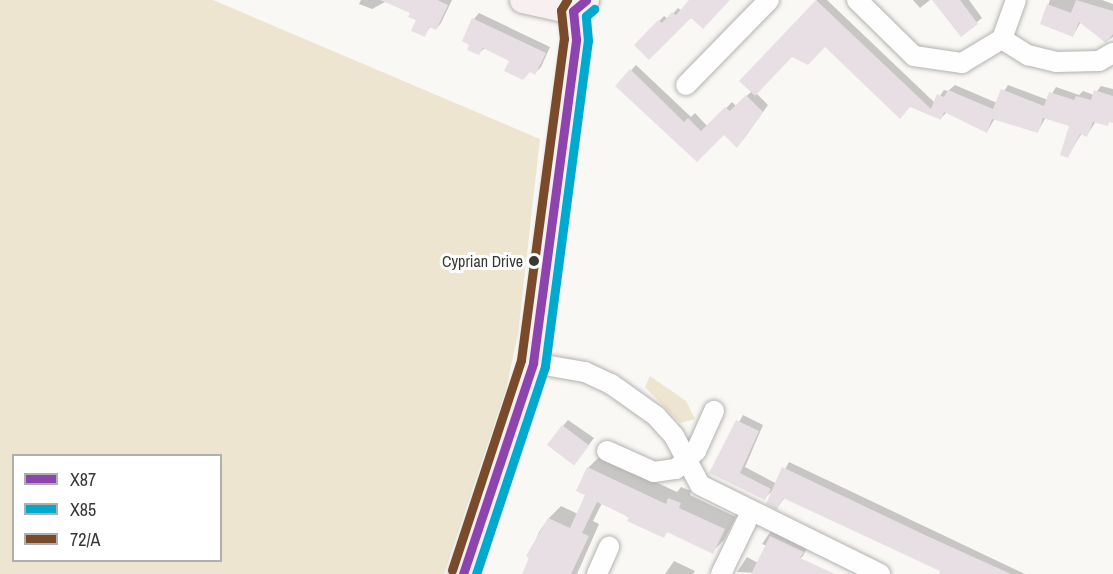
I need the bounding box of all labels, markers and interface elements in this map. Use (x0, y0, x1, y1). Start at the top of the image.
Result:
place label: Cyprian Drive (442, 251, 523, 271)
marker: Cyprian Drive (528, 255, 540, 267)
legend (12, 454, 222, 562)
text: X87 (70, 467, 96, 492)
text: X85 (70, 497, 96, 522)
text: 72/A (70, 527, 100, 552)

